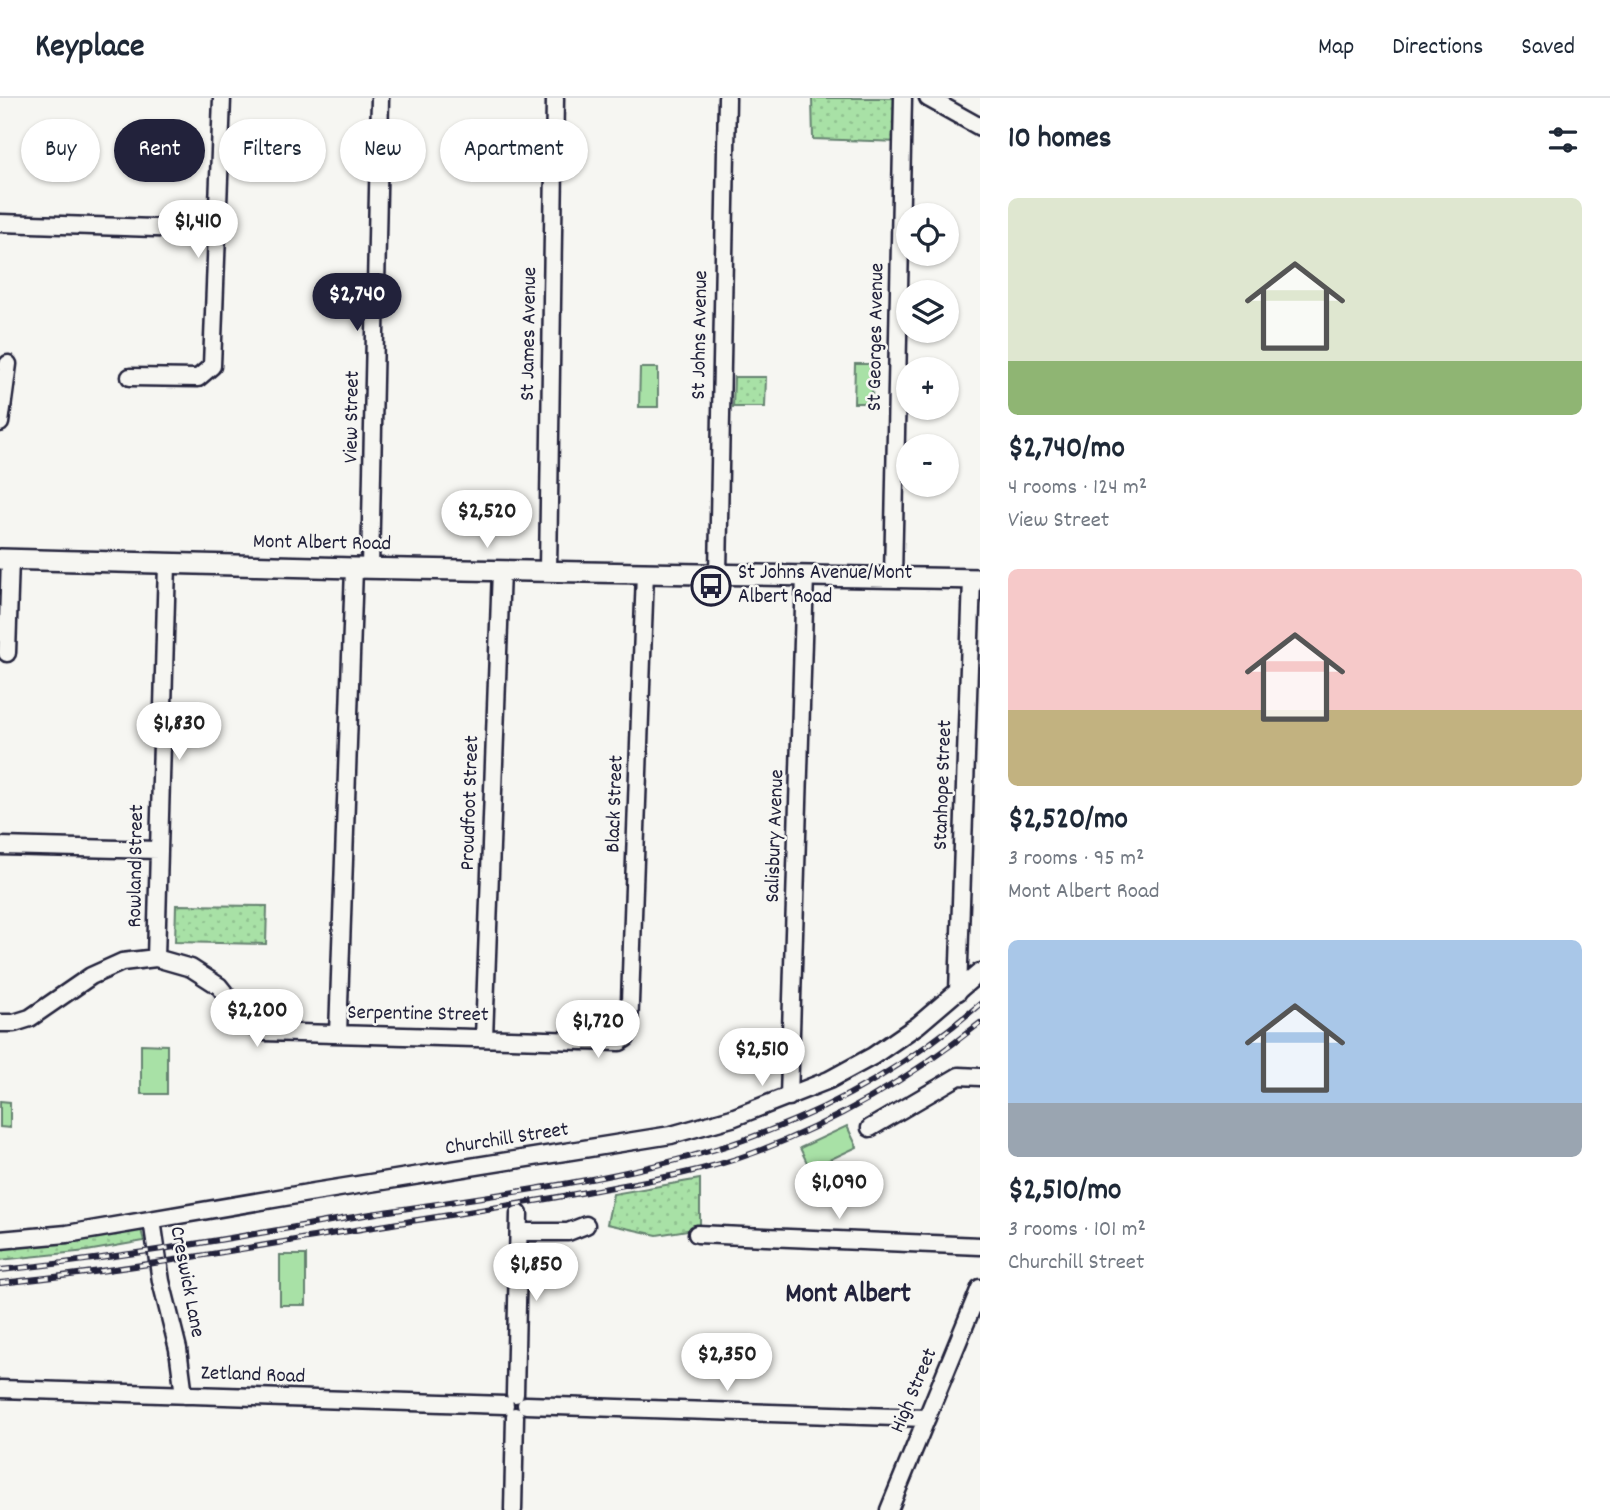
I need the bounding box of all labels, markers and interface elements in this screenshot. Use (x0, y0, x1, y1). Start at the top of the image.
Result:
text: Keyplace (35, 25, 144, 72)
text: Map (1318, 31, 1354, 65)
text: Directions (1392, 31, 1483, 65)
text: Saved (1521, 31, 1575, 65)
chip: Buy (21, 119, 100, 182)
chip: Rent (114, 119, 205, 182)
chip: Filters (219, 119, 326, 182)
chip: New (340, 119, 426, 182)
chip: Apartment (440, 119, 588, 182)
text: 10 homes (1008, 119, 1111, 162)
icon: filters (1544, 121, 1582, 159)
pin: $1,410 (141, 200, 255, 260)
map controls (896, 203, 959, 497)
button: locate (896, 203, 959, 266)
text: $1,410 (174, 206, 222, 239)
icon: home (1232, 243, 1358, 369)
street label: St Georges Avenue (861, 263, 893, 411)
street label: St James Avenue (514, 267, 546, 401)
street label: St Johns Avenue (685, 270, 717, 400)
pin: $2,740 (300, 274, 414, 333)
text: $2,740 (329, 279, 385, 312)
button: layers (896, 280, 959, 343)
button: + (896, 357, 959, 420)
street label: View Street (337, 370, 369, 464)
text: $2,740/mo (1008, 429, 1125, 472)
button: − (896, 434, 959, 497)
text: 4 rooms · 124 m² (1008, 472, 1147, 505)
pin: $2,520 (430, 490, 544, 550)
text: $2,520 (457, 496, 517, 529)
text: View Street (1008, 505, 1109, 538)
street label: Mont Albert Road (253, 528, 391, 560)
place label: St Johns Avenue/Mont Albert Road (738, 559, 913, 613)
bus stop icon: St Johns Avenue/Mont Albert Road (690, 565, 732, 607)
icon: home (1232, 614, 1358, 740)
pin: $1,830 (122, 702, 236, 762)
text: $1,830 (152, 708, 206, 741)
street label: Stanhope Street (927, 719, 961, 851)
street label: Proudfoot Street (454, 735, 488, 871)
street label: Black Street (599, 754, 633, 853)
street label: Salisbury Avenue (759, 769, 793, 903)
text: $2,520/mo (1008, 800, 1128, 843)
street label: Rowland Street (121, 804, 153, 928)
text: 3 rooms · 95 m² (1008, 843, 1144, 876)
text: Mont Albert Road (1008, 876, 1160, 909)
icon: home (1232, 985, 1358, 1111)
pin: $2,200 (200, 990, 314, 1049)
text: $2,200 (226, 995, 288, 1028)
street label: Serpentine Street (347, 999, 489, 1031)
pin: $1,720 (541, 1000, 655, 1060)
text: $1,720 (572, 1006, 624, 1039)
pin: $2,510 (705, 1028, 819, 1088)
text: $2,510 (735, 1034, 789, 1067)
street label: Churchill Street (443, 1115, 571, 1165)
pin: $1,090 (782, 1162, 896, 1221)
text: $1,090 (811, 1167, 867, 1200)
text: $2,510/mo (1008, 1171, 1121, 1214)
text: 3 rooms · 101 m² (1008, 1214, 1146, 1247)
street label: Creswick Lane (161, 1224, 211, 1340)
pin: $1,850 (479, 1244, 593, 1303)
text: Churchill Street (1008, 1247, 1144, 1280)
text: $1,850 (509, 1249, 563, 1282)
district label: Mont Albert (785, 1276, 911, 1316)
pin: $2,350 (670, 1334, 784, 1393)
text: $2,350 (697, 1339, 757, 1372)
street label: High Street (884, 1344, 946, 1438)
street label: Zetland Road (200, 1359, 306, 1393)

